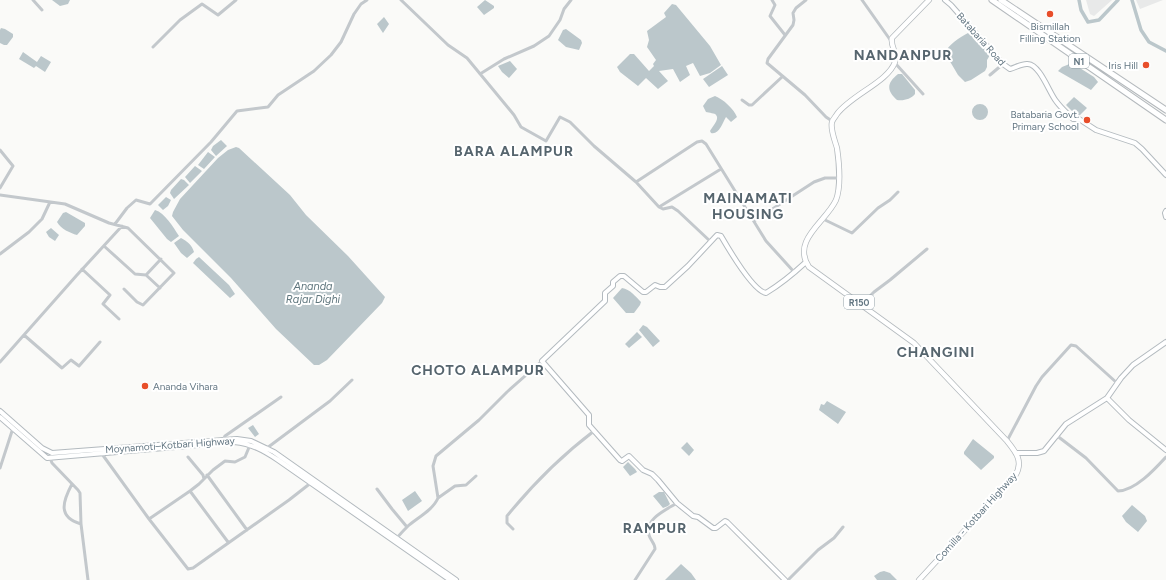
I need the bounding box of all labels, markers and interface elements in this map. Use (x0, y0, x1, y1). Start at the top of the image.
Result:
marker: Bismillah Filling Station (1045, 9, 1055, 19)
street label: Batabaria Road (954, 10, 1008, 68)
place label: Bismillah Filling Station (1020, 20, 1081, 45)
district label: NANDANPUR (854, 47, 952, 64)
road number: N1 (1069, 54, 1089, 68)
place label: Iris Hill (1108, 59, 1138, 72)
marker: Iris Hill (1141, 60, 1151, 70)
place label: Batabaria Govt. Primary School (1010, 108, 1079, 133)
marker: Batabaria Govt. Primary School (1082, 115, 1092, 125)
district label: BARA ALAMPUR (454, 143, 574, 160)
district label: MAINAMATI HOUSING (703, 190, 793, 223)
water label: Ananda Rajar Dighi (286, 280, 341, 306)
road number: R150 (844, 295, 874, 309)
district label: CHANGINI (897, 344, 975, 361)
district label: CHOTO ALAMPUR (411, 362, 545, 379)
place label: Ananda Vihara (153, 380, 218, 393)
marker: Ananda Vihara (140, 381, 150, 391)
street label: Moynamoti–Kotbari Highway (105, 434, 236, 456)
street label: Comilla - Kotbari Highway (932, 469, 1020, 565)
district label: RAMPUR (623, 520, 687, 537)

